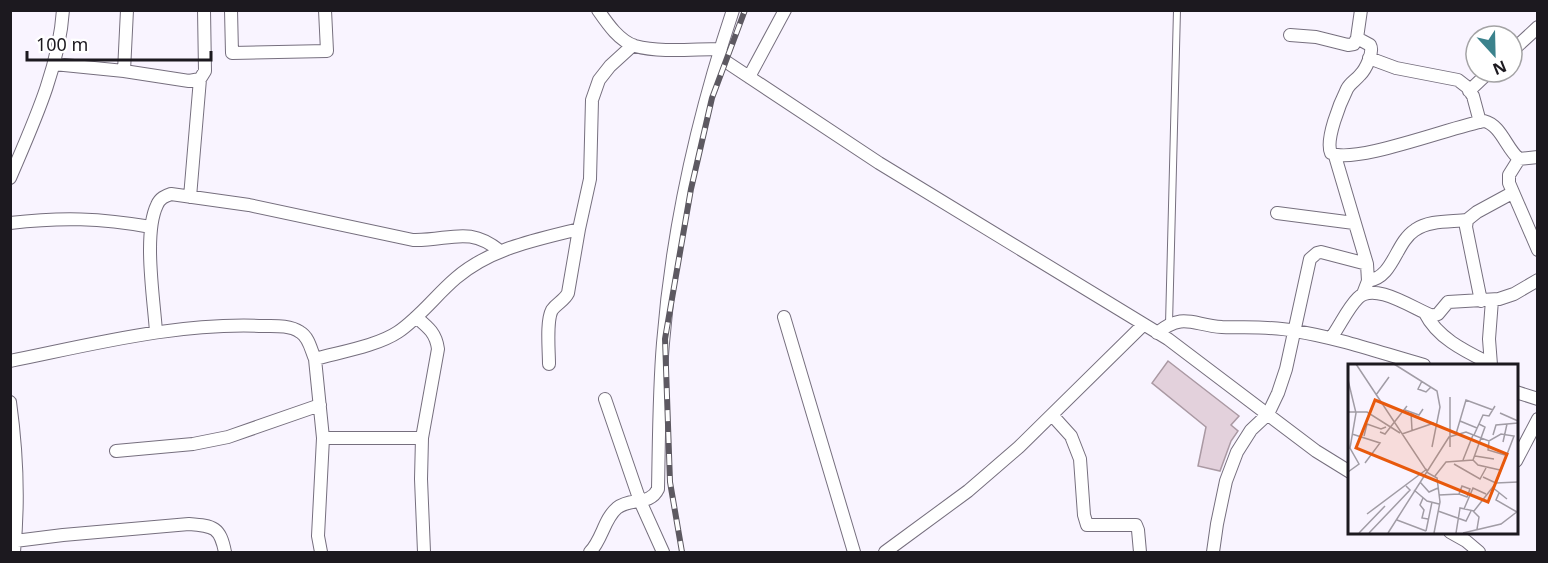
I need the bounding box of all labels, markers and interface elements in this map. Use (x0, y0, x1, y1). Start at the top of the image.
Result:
scale bar (27, 24, 212, 62)
north arrow (1464, 24, 1524, 84)
text: 100 m (36, 32, 88, 56)
text: N (1489, 55, 1510, 81)
inset map (1348, 364, 1518, 533)

